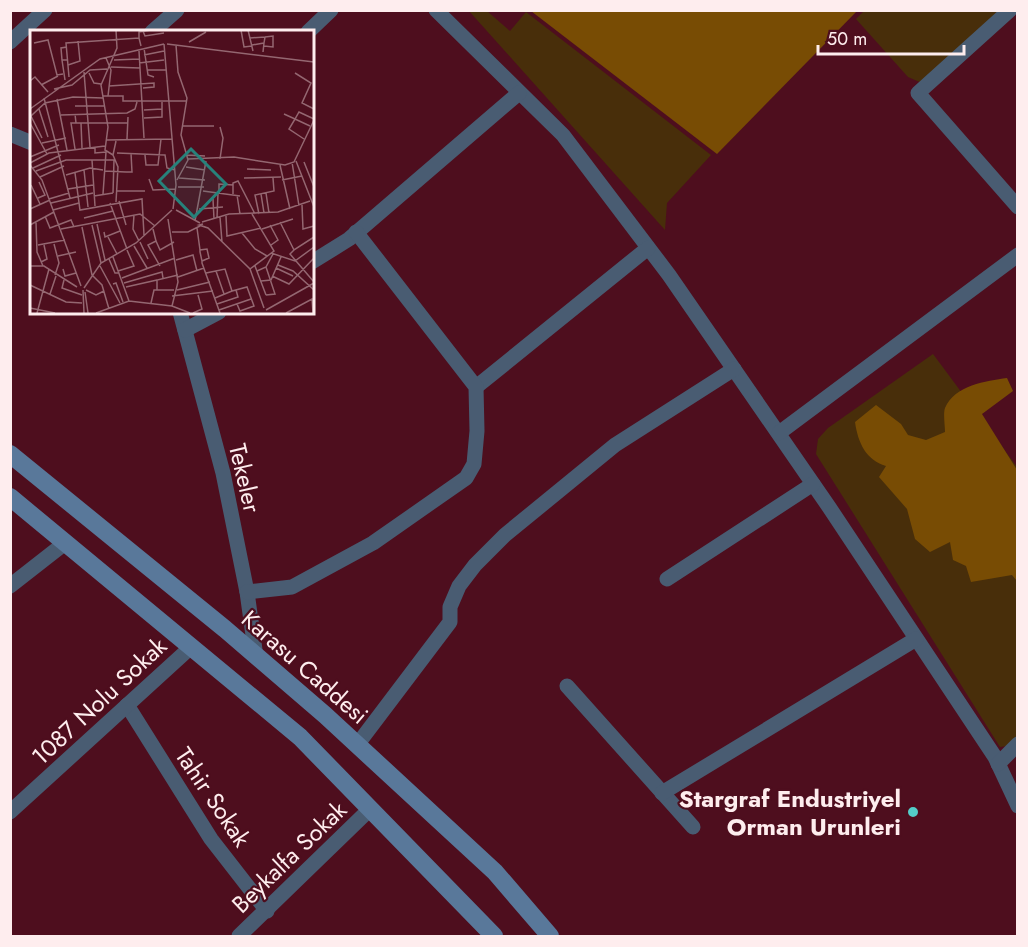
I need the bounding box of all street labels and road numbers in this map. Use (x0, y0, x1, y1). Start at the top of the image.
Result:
street label: Tekeler (220, 440, 270, 517)
street label: Karasu Caddesi (234, 602, 376, 732)
street label: 1087 Nolu Sokak (24, 629, 175, 773)
street label: Tahir Sokak (167, 740, 259, 854)
street label: Beykalfa Sokak (224, 793, 355, 921)

